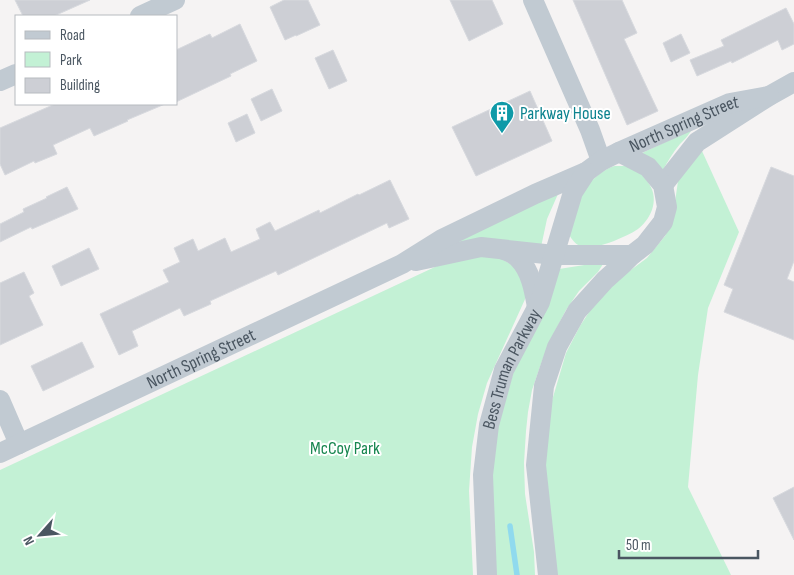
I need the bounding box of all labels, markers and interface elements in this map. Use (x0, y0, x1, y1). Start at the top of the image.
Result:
legend (15, 15, 178, 105)
text: Road (60, 26, 85, 45)
text: Park (60, 51, 82, 70)
text: Building (60, 76, 100, 95)
street label: North Spring Street (626, 91, 741, 157)
building icon: Parkway House (489, 100, 515, 134)
place label: Parkway House (520, 103, 611, 124)
street label: Bess Truman Parkway (478, 305, 545, 431)
street label: North Spring Street (143, 324, 259, 393)
park label: McCoy Park (310, 438, 380, 459)
north arrow (15, 510, 65, 560)
scale bar (619, 528, 758, 560)
text: N (20, 533, 38, 548)
text: 50 m (626, 536, 651, 555)

